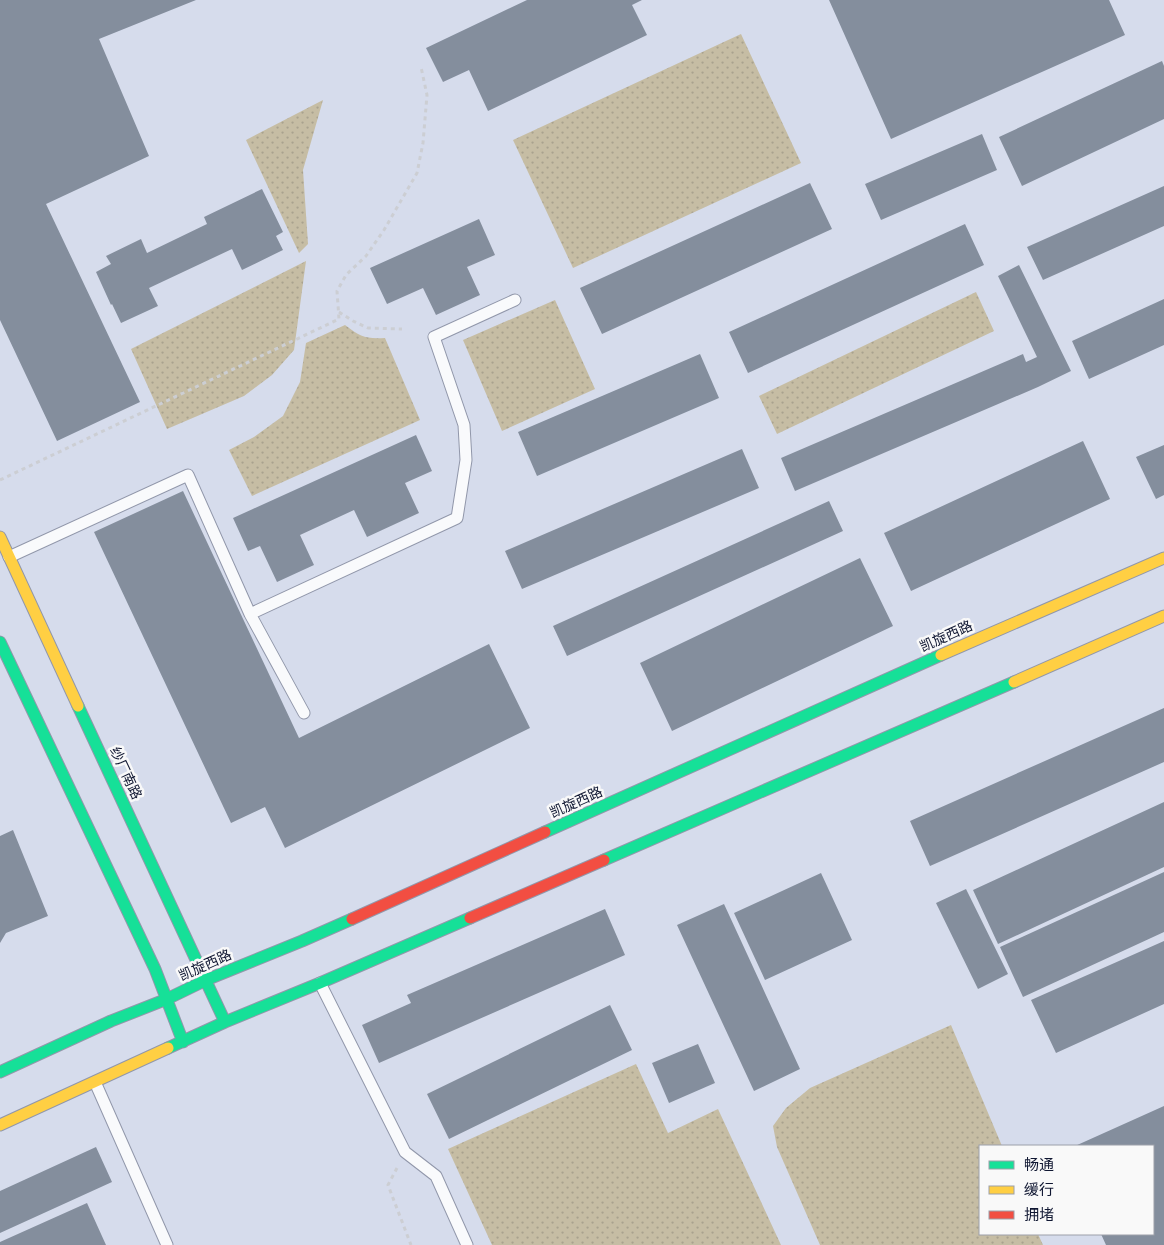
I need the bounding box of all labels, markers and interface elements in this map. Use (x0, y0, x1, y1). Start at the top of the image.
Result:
street label: 凯旋西路 (917, 616, 975, 655)
street label: 纱厂南路 (107, 744, 146, 802)
street label: 凯旋西路 (547, 782, 605, 821)
street label: 凯旋西路 (176, 945, 234, 984)
legend (979, 1145, 1154, 1235)
text: 畅通 (1024, 1155, 1054, 1174)
text: 缓行 (1024, 1180, 1054, 1199)
text: 拥堵 (1024, 1205, 1054, 1224)

